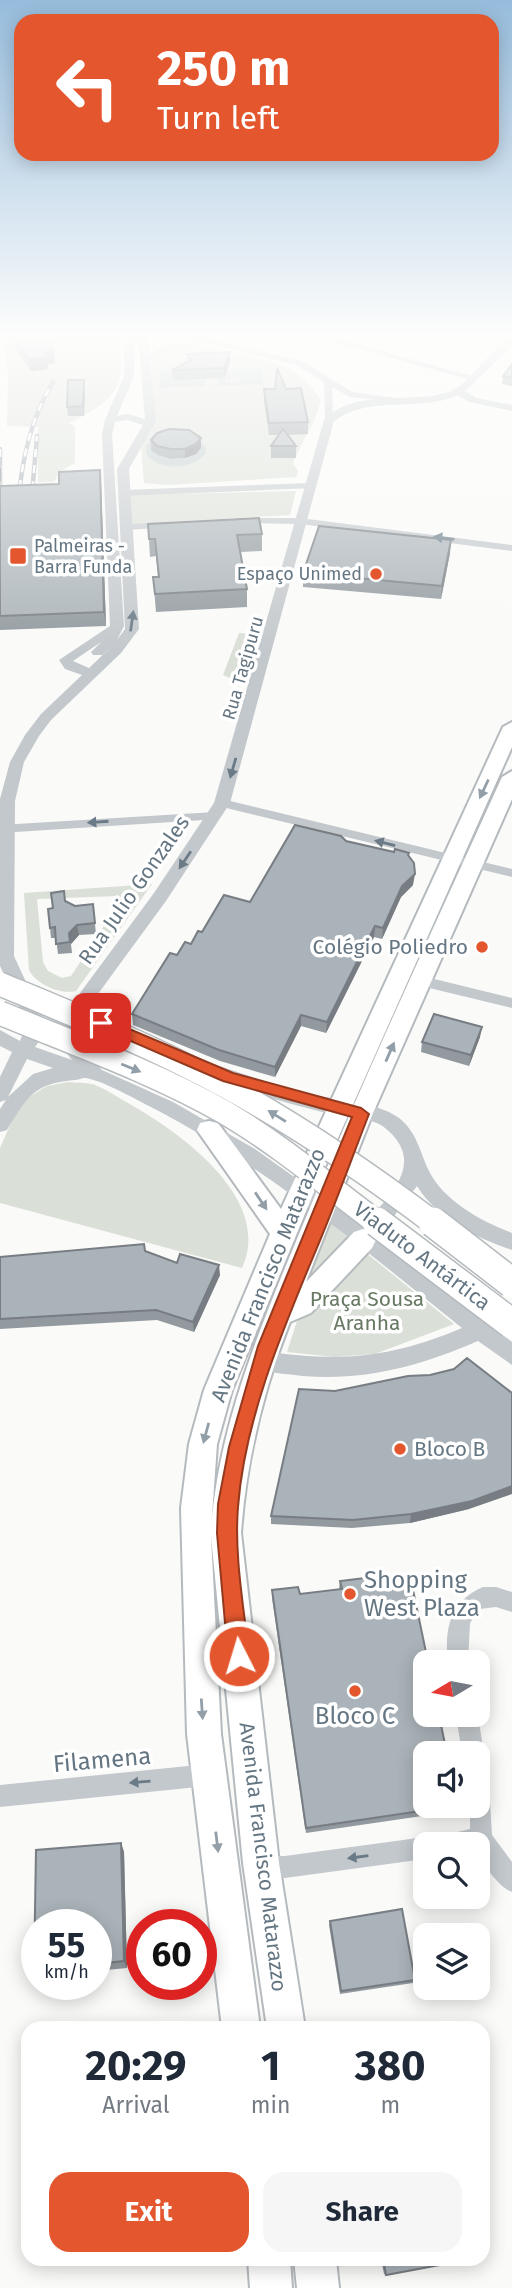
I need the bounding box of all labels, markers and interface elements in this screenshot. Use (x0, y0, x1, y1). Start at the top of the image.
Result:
text: 250 m (157, 39, 290, 98)
icon: left (42, 42, 133, 133)
text: Turn left (157, 99, 279, 137)
one-way arrow (433, 532, 455, 543)
place label: Palmeiras - Barra Funda (34, 535, 132, 578)
marker: Palmeiras - Barra Funda (8, 546, 28, 566)
place label: Espaço Unimed (237, 563, 362, 585)
marker: Espaço Unimed (368, 566, 384, 582)
one-way arrow (126, 610, 137, 632)
street label: Rua Tagipuru (218, 614, 268, 722)
one-way arrow (227, 758, 237, 779)
one-way arrow (478, 779, 490, 799)
street label: Rua Julio Gonzales (73, 810, 195, 969)
one-way arrow (87, 817, 109, 828)
one-way arrow (374, 837, 396, 848)
one-way arrow (179, 851, 192, 870)
place label: Colégio Poliedro (313, 934, 468, 960)
marker: Colégio Poliedro (474, 939, 490, 955)
pin (71, 993, 131, 1053)
icon: arrive (82, 1004, 120, 1042)
one-way arrow (384, 1042, 396, 1062)
one-way arrow (120, 1062, 141, 1073)
one-way arrow (267, 1109, 286, 1122)
street label: Avenida Francisco Matarazzo (205, 1144, 331, 1406)
one-way arrow (254, 1192, 267, 1211)
street label: Viaduto Antártica (348, 1196, 496, 1316)
park label: Praça Sousa Aranha (310, 1286, 424, 1336)
one-way arrow (200, 1423, 211, 1445)
place label: Bloco B (414, 1436, 485, 1462)
marker: Bloco B (392, 1441, 408, 1457)
place label: Shopping West Plaza (364, 1566, 480, 1622)
marker: Shopping West Plaza (342, 1586, 358, 1602)
position arrow (202, 1619, 276, 1693)
north arrow (413, 1650, 490, 1727)
map controls (413, 1650, 490, 2000)
marker: Bloco C (347, 1683, 363, 1699)
one-way arrow (197, 1698, 208, 1720)
place label: Bloco C (315, 1702, 395, 1730)
street label: Avenida Francisco Matarazzo (234, 1721, 292, 1993)
button: sound (413, 1741, 490, 1818)
street label: Filamena (52, 1742, 152, 1778)
one-way arrow (129, 1777, 151, 1788)
one-way arrow (212, 1832, 223, 1854)
button: search (413, 1832, 490, 1909)
one-way arrow (346, 1852, 368, 1863)
speed limit sign: 60 (126, 1909, 217, 2000)
button: layers (413, 1923, 490, 2000)
text: 55 (48, 1924, 85, 1966)
text: km/h (44, 1961, 89, 1983)
text: 20:29 (85, 2041, 187, 2091)
text: 1 (261, 2041, 280, 2091)
text: 380 (355, 2041, 426, 2091)
text: Arrival (102, 2091, 170, 2119)
text: min (251, 2091, 291, 2119)
text: m (380, 2091, 400, 2119)
button: Exit (49, 2172, 249, 2252)
button: Share (263, 2172, 462, 2252)

